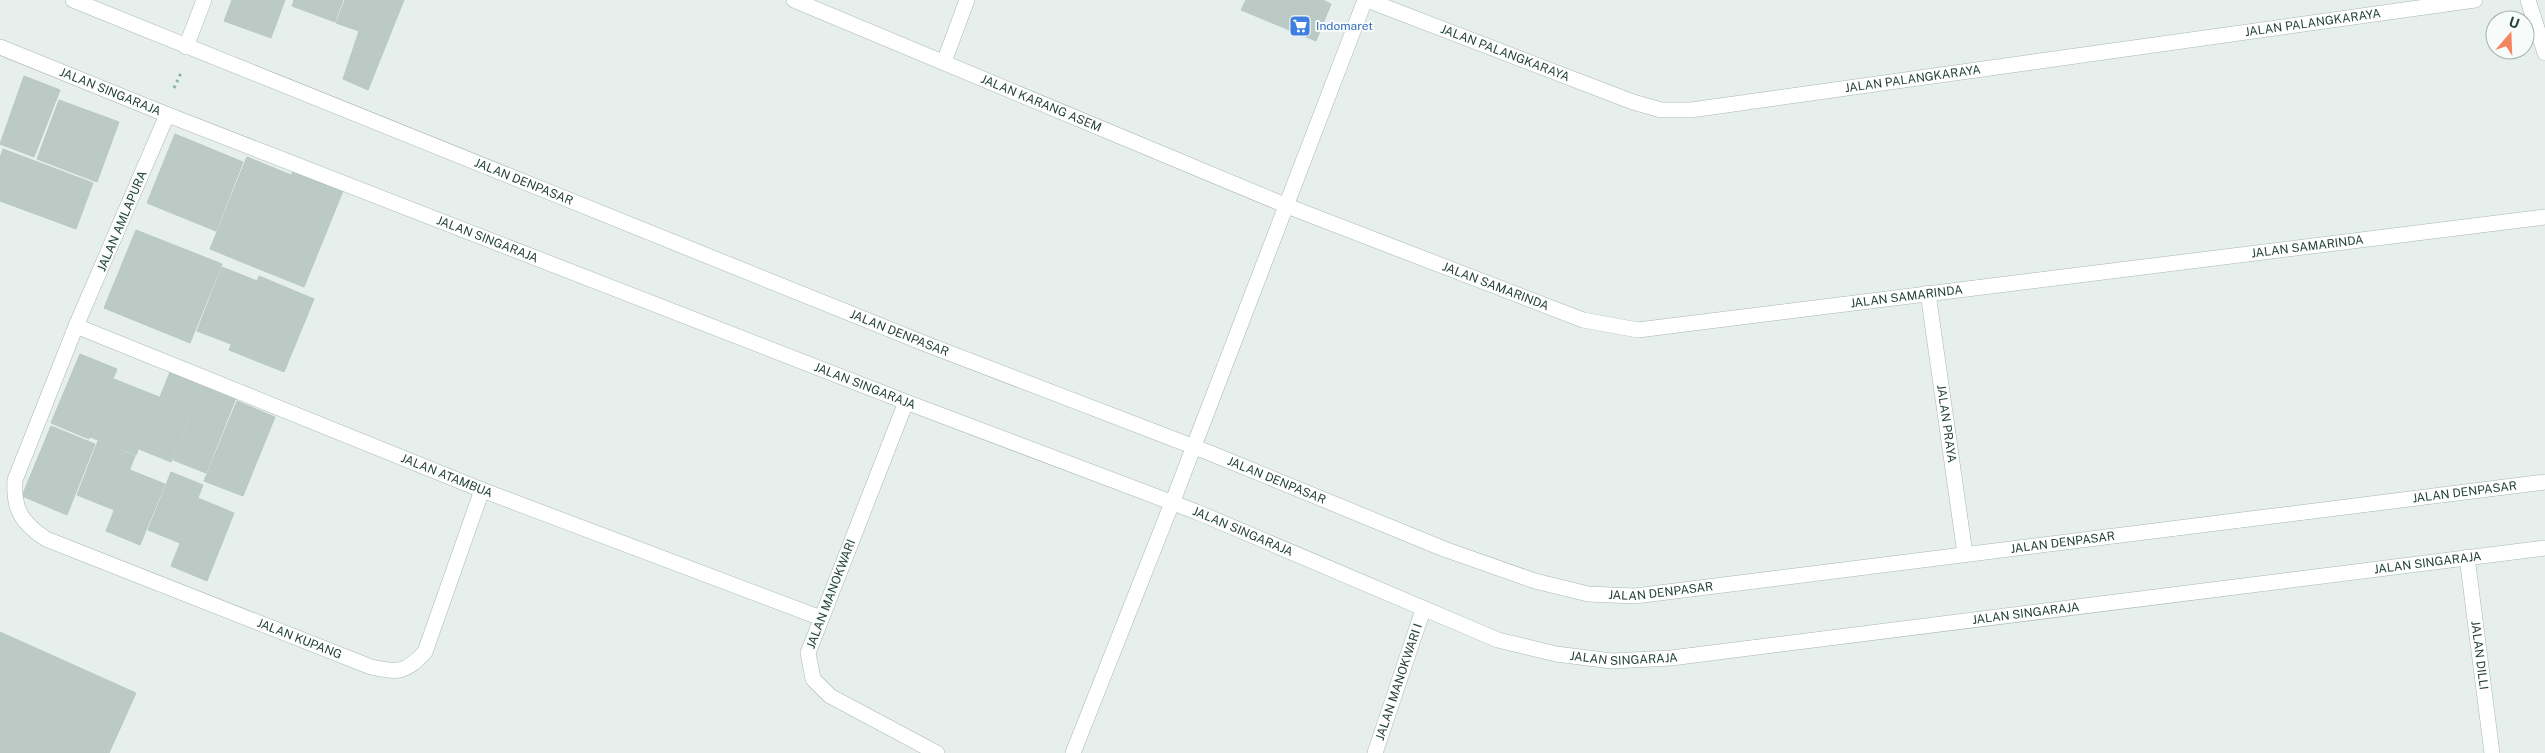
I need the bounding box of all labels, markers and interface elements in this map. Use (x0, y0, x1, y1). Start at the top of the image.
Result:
street label: JALAN PALANGKARAYA (2244, 6, 2382, 39)
north arrow (2485, 10, 2535, 60)
text: U (2507, 13, 2522, 32)
supermarket icon: Indomaret (1288, 14, 1312, 38)
place label: Indomaret (1316, 19, 1373, 33)
street label: JALAN PALANGKARAYA (1439, 22, 1572, 84)
street label: JALAN PALANGKARAYA (1844, 62, 1982, 95)
street label: JALAN SINGARAJA (58, 65, 163, 119)
street label: JALAN KARANG ASEM (979, 72, 1104, 135)
street label: JALAN DENPASAR (472, 156, 575, 208)
street label: JALAN AMLAPURA (94, 168, 150, 273)
street label: JALAN SINGARAJA (435, 213, 541, 265)
street label: JALAN SAMARINDA (2250, 233, 2365, 261)
street label: JALAN SAMARINDA (1440, 260, 1551, 313)
street label: JALAN SAMARINDA (1850, 283, 1964, 310)
street label: JALAN DENPASAR (848, 307, 951, 359)
street label: JALAN SINGARAJA (812, 360, 918, 412)
street label: JALAN PRAYA (1934, 384, 1959, 464)
street label: JALAN ATAMBUA (399, 451, 495, 501)
street label: JALAN DENPASAR (1225, 454, 1328, 507)
street label: JALAN DENPASAR (2412, 479, 2518, 506)
street label: JALAN SINGARAJA (1191, 504, 1296, 559)
street label: JALAN DENPASAR (2010, 529, 2116, 556)
street label: JALAN MANOKWARI (804, 537, 858, 651)
street label: JALAN SINGARAJA (2373, 549, 2482, 576)
street label: JALAN DENPASAR (1608, 579, 1714, 603)
street label: JALAN SINGARAJA (1971, 600, 2081, 627)
street label: JALAN KUPANG (255, 616, 344, 662)
street label: JALAN DILLI (2468, 620, 2491, 691)
street label: JALAN MANOKWARI I (1373, 622, 1425, 742)
street label: JALAN SINGARAJA (1569, 649, 1679, 668)

